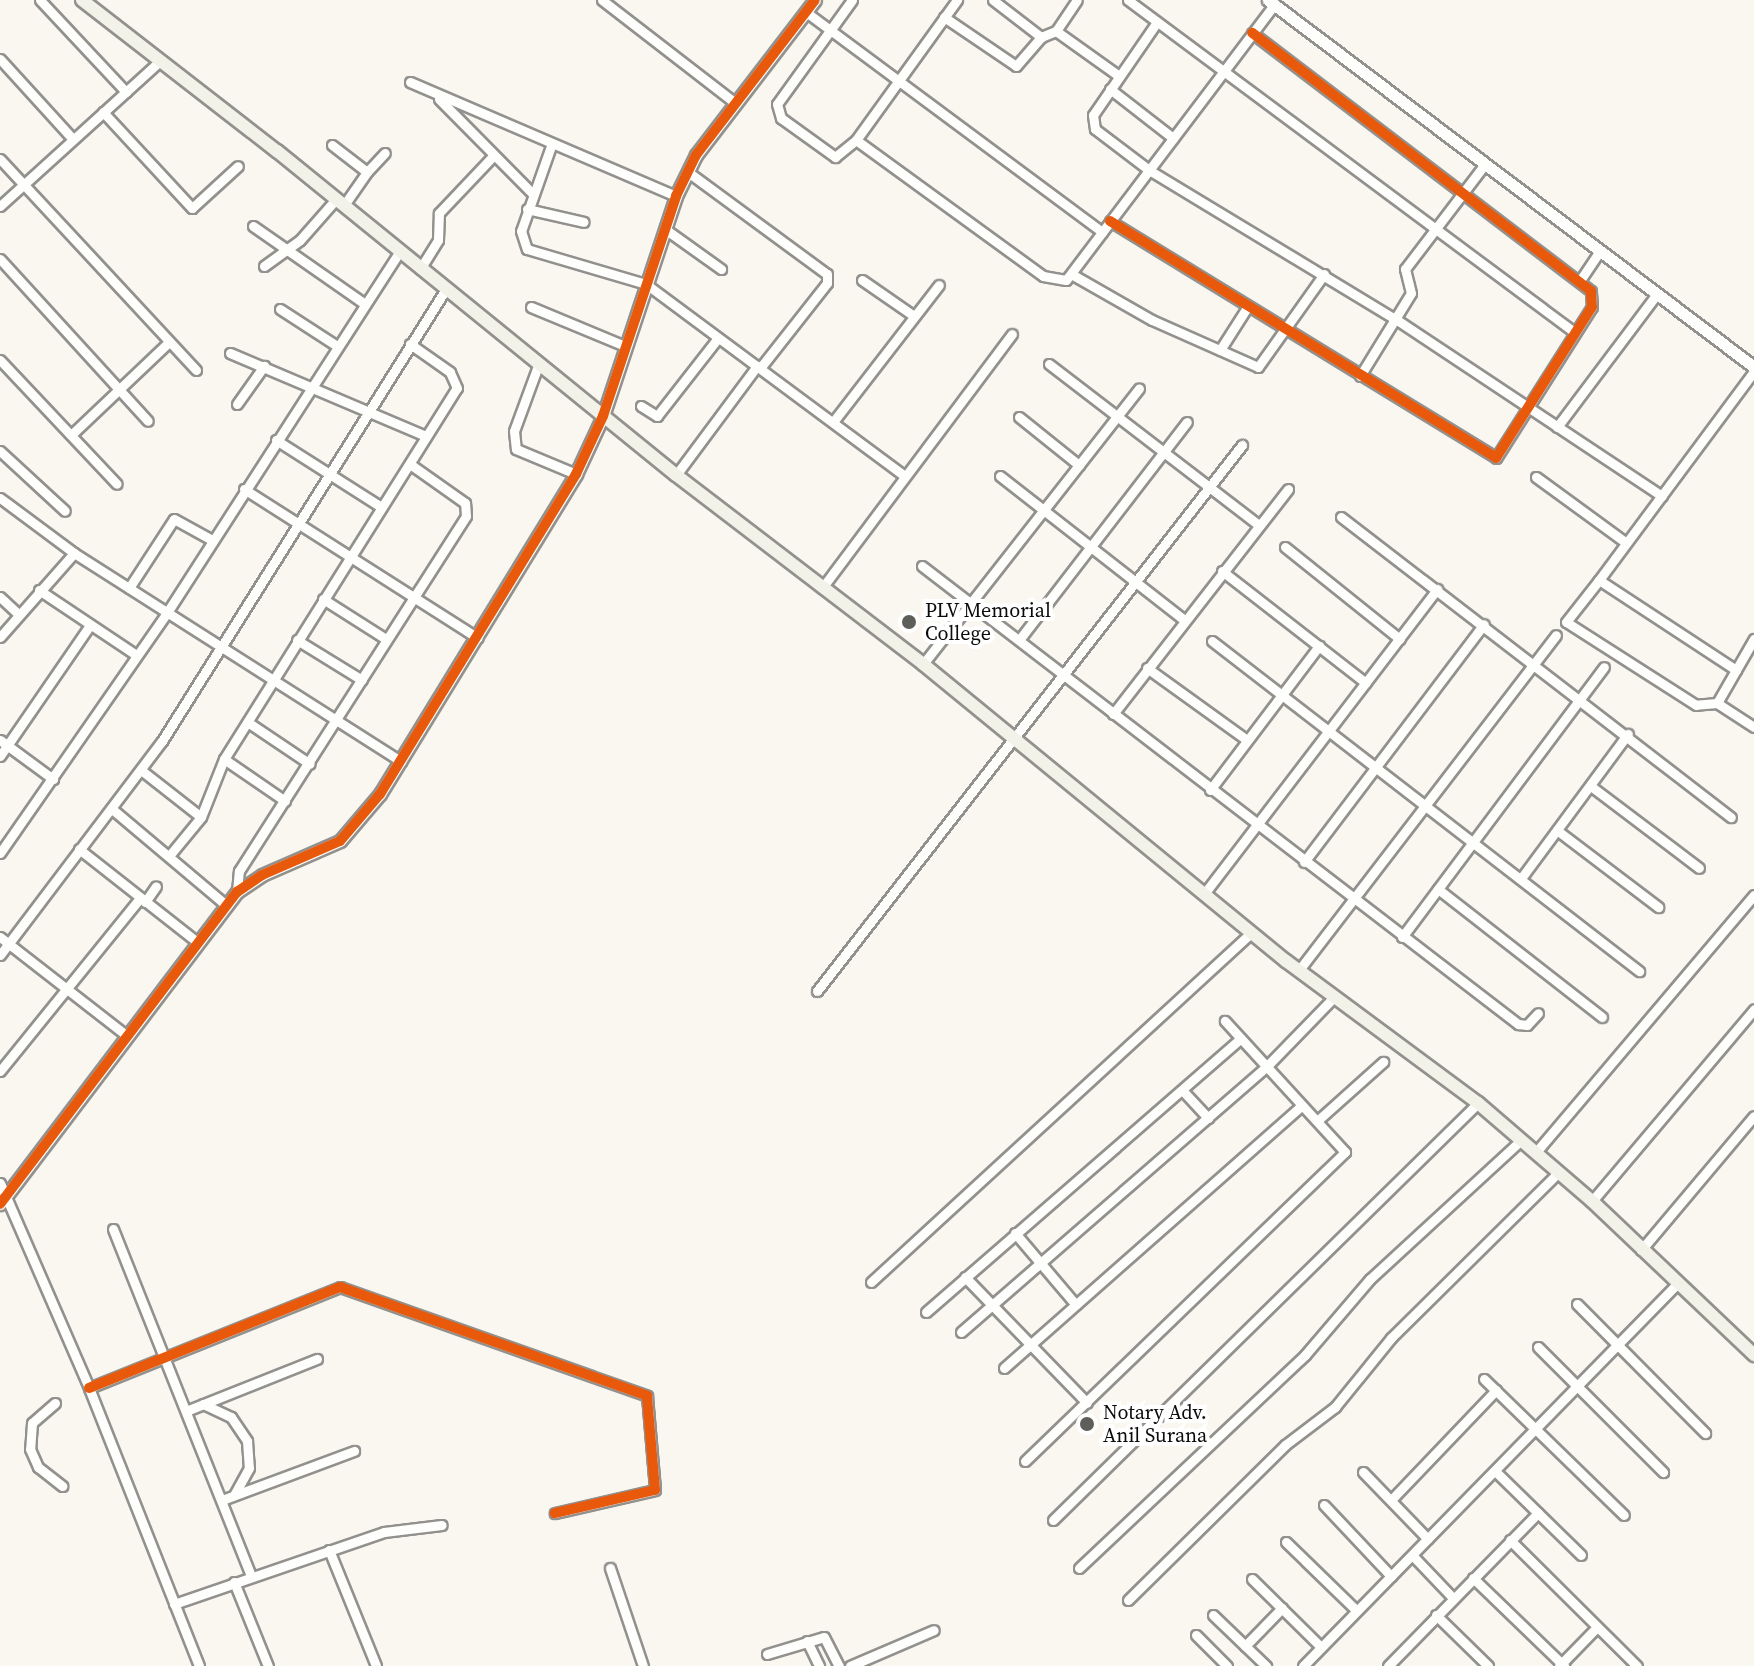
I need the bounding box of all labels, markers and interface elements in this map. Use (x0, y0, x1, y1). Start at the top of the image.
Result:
place label: PLV Memorial College (925, 598, 1052, 645)
marker: PLV Memorial College (900, 613, 918, 631)
place label: Notary Adv. Anil Surana (1103, 1400, 1207, 1447)
marker: Notary Adv. Anil Surana (1078, 1415, 1096, 1433)

